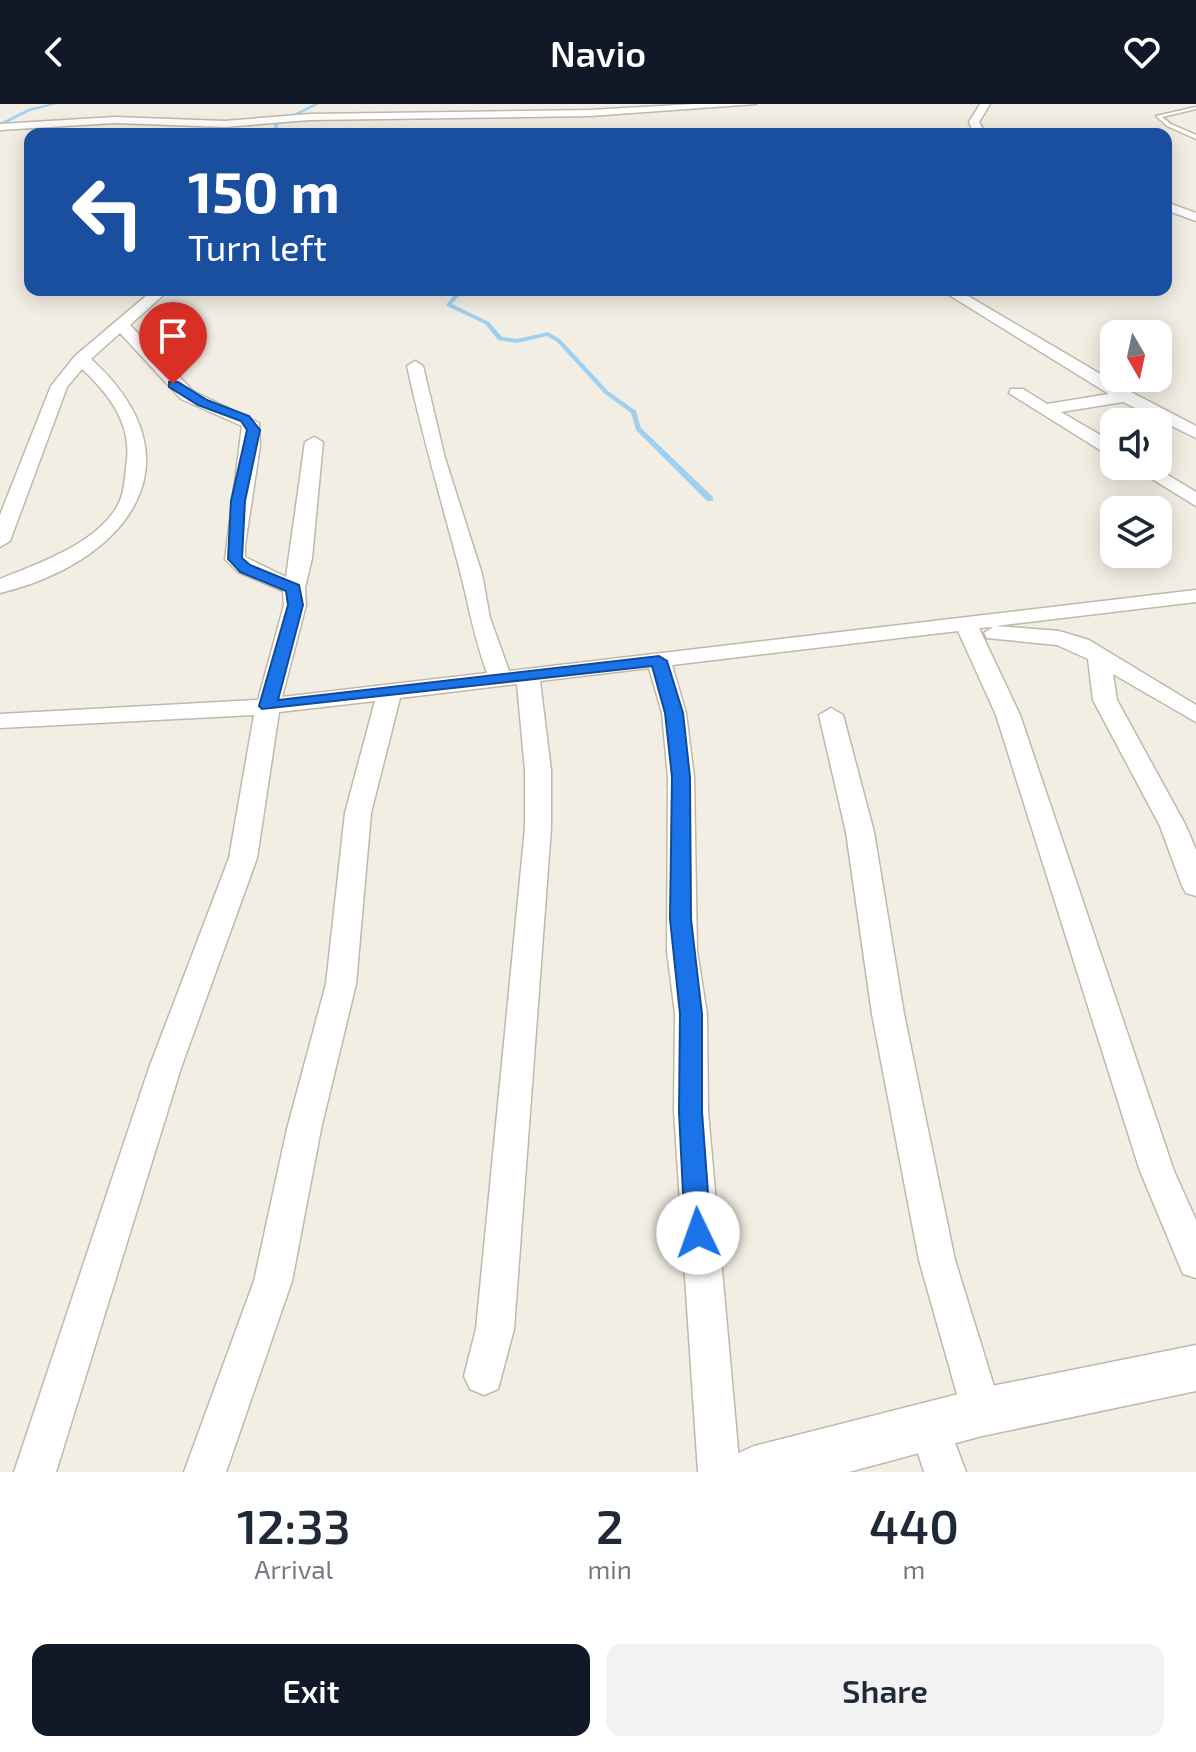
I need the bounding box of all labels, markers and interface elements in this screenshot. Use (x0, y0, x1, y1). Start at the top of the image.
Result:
icon: back (32, 30, 76, 74)
icon: heart (1120, 30, 1164, 74)
text: Navio (550, 31, 646, 74)
text: 150 m (188, 157, 340, 224)
icon: left (56, 160, 160, 264)
text: Turn left (188, 225, 327, 268)
pin (139, 302, 207, 384)
icon: arrive (151, 314, 195, 358)
north arrow (1100, 320, 1172, 392)
map controls (1100, 320, 1172, 568)
button: sound (1100, 408, 1172, 480)
button: layers (1100, 496, 1172, 568)
position arrow (656, 1191, 740, 1275)
text: 12:33 (237, 1496, 350, 1554)
text: 2 (596, 1496, 623, 1554)
text: 440 (869, 1496, 959, 1554)
text: Arrival (254, 1553, 333, 1584)
text: min (588, 1553, 632, 1584)
text: m (903, 1553, 925, 1584)
button: Exit (32, 1644, 590, 1736)
button: Share (606, 1644, 1164, 1736)

